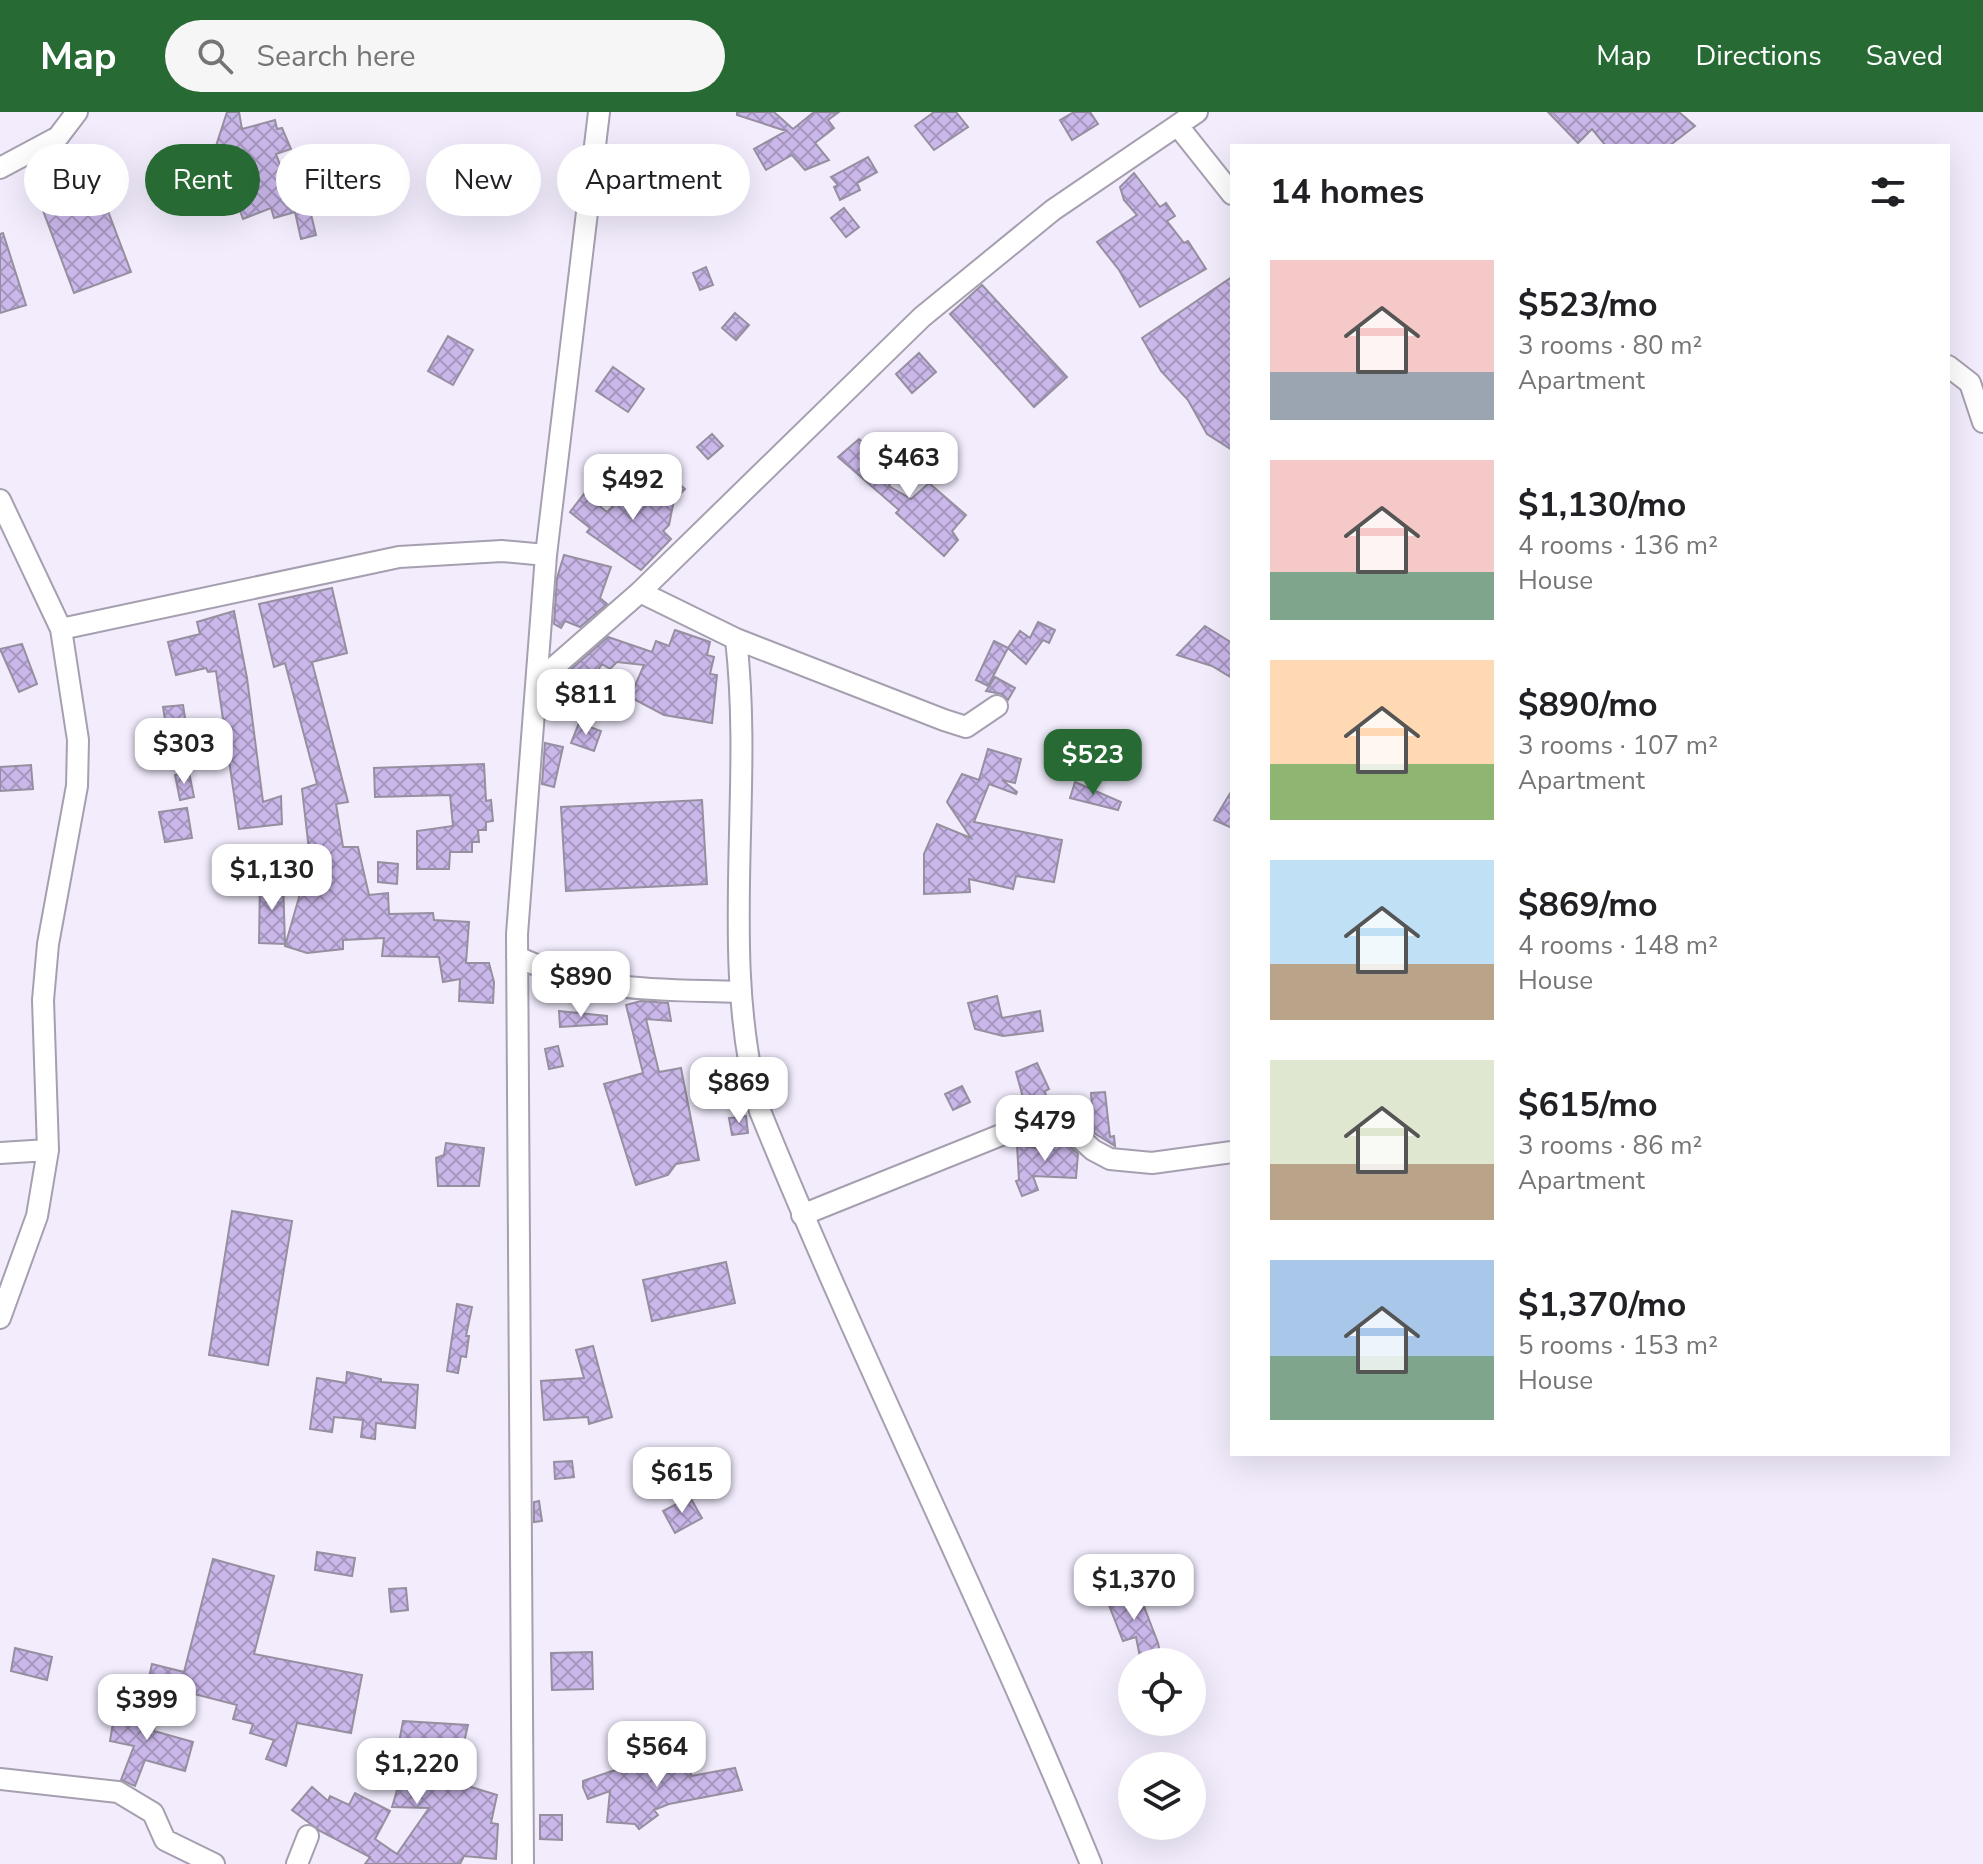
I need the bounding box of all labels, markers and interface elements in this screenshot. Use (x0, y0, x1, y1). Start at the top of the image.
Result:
search box (165, 20, 725, 92)
text: Map (40, 31, 117, 82)
icon: search (193, 34, 237, 78)
text: Search here (257, 36, 416, 77)
text: Map (1596, 37, 1651, 75)
text: Directions (1695, 37, 1822, 75)
text: Saved (1866, 37, 1943, 75)
chip: Buy (24, 144, 129, 216)
chip: Rent (145, 144, 260, 216)
chip: Filters (276, 144, 410, 216)
chip: New (426, 144, 541, 216)
chip: Apartment (557, 144, 750, 216)
text: 14 homes (1270, 169, 1424, 215)
icon: filters (1866, 170, 1910, 214)
text: $523/mo (1518, 282, 1658, 328)
icon: home (1334, 292, 1430, 388)
text: 3 rooms · 80 m² (1518, 328, 1702, 363)
text: Apartment (1518, 363, 1645, 398)
pin: $463 (862, 432, 956, 500)
text: $463 (878, 440, 940, 475)
pin: $492 (586, 454, 680, 522)
text: $492 (602, 462, 664, 497)
text: $1,130/mo (1518, 482, 1686, 528)
icon: home (1334, 492, 1430, 588)
text: 4 rooms · 136 m² (1518, 528, 1718, 563)
text: House (1518, 563, 1593, 598)
pin: $811 (539, 669, 633, 737)
text: $811 (555, 677, 617, 712)
text: $890/mo (1518, 682, 1658, 728)
icon: home (1334, 692, 1430, 788)
pin: $303 (137, 718, 231, 786)
text: $303 (153, 726, 215, 761)
text: 3 rooms · 107 m² (1518, 728, 1718, 763)
pin: $523 (1046, 729, 1140, 797)
text: $523 (1062, 737, 1124, 772)
text: Apartment (1518, 763, 1645, 798)
pin: $1,130 (207, 844, 337, 912)
text: $1,130 (230, 852, 314, 887)
text: $869/mo (1518, 882, 1658, 928)
icon: home (1334, 892, 1430, 988)
text: 4 rooms · 148 m² (1518, 928, 1718, 963)
pin: $890 (534, 951, 628, 1019)
text: $890 (550, 959, 612, 994)
text: House (1518, 963, 1593, 998)
pin: $869 (692, 1057, 786, 1125)
text: $869 (708, 1065, 770, 1100)
text: $615/mo (1518, 1082, 1658, 1128)
icon: home (1334, 1092, 1430, 1188)
pin: $479 (998, 1095, 1092, 1163)
text: $479 (1014, 1103, 1076, 1138)
text: 3 rooms · 86 m² (1518, 1128, 1702, 1163)
text: Apartment (1518, 1163, 1645, 1198)
text: $1,370/mo (1518, 1282, 1686, 1328)
icon: home (1334, 1292, 1430, 1388)
text: 5 rooms · 153 m² (1518, 1328, 1718, 1363)
text: House (1518, 1363, 1593, 1398)
pin: $615 (635, 1447, 729, 1515)
text: $615 (651, 1455, 713, 1490)
pin: $1,370 (1069, 1554, 1199, 1622)
text: $1,370 (1092, 1562, 1176, 1597)
map controls (1118, 1648, 1206, 1840)
button: locate (1118, 1648, 1206, 1736)
pin: $399 (100, 1674, 194, 1742)
text: $399 (116, 1682, 178, 1717)
pin: $564 (610, 1721, 704, 1789)
text: $564 (626, 1729, 688, 1764)
pin: $1,220 (352, 1738, 482, 1806)
text: $1,220 (375, 1746, 459, 1781)
button: layers (1118, 1752, 1206, 1840)

